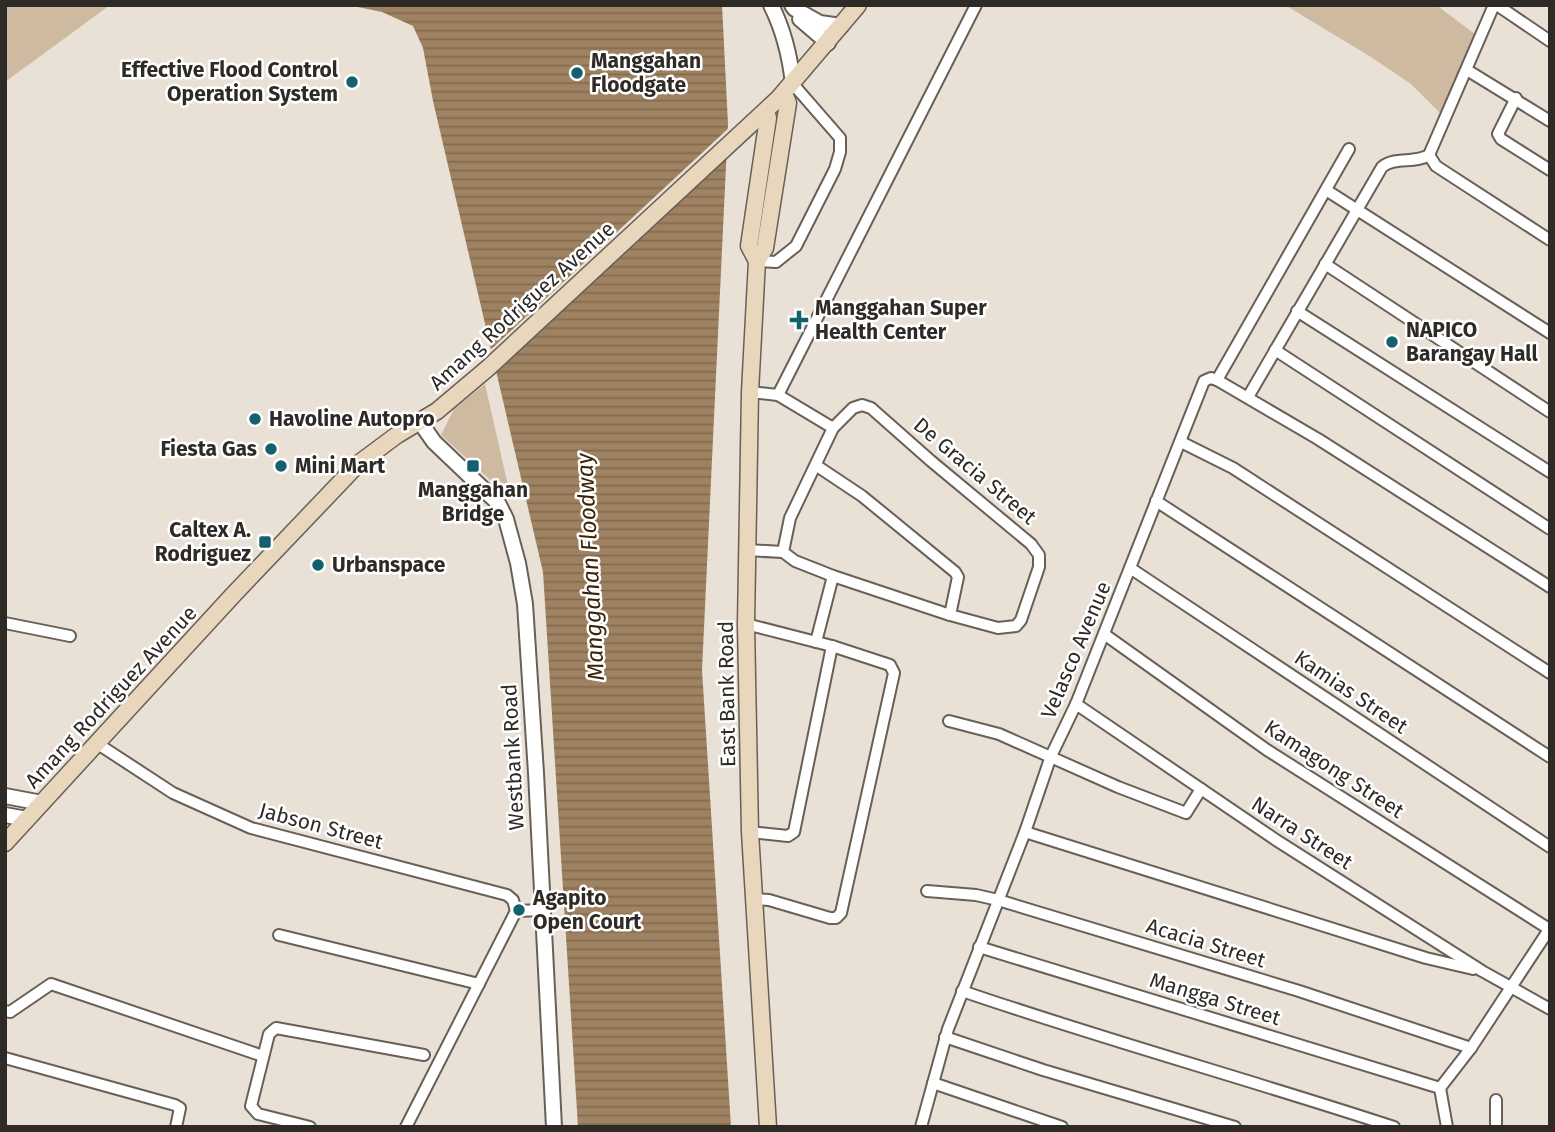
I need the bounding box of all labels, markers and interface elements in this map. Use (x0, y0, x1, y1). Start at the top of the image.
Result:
place label: Manggahan Floodgate (591, 48, 701, 98)
place label: Effective Flood Control Operation System (121, 57, 339, 107)
marker: Manggahan Floodgate (569, 65, 585, 81)
marker: Effective Flood Control Operation System (344, 74, 360, 90)
street label: Amang Rodriguez Avenue (424, 216, 620, 396)
place label: Manggahan Super Health Center (815, 295, 987, 345)
marker: Manggahan Super Health Center (789, 310, 809, 330)
place label: NAPICO Barangay Hall (1406, 317, 1538, 367)
marker: NAPICO Barangay Hall (1384, 334, 1400, 350)
place label: Havoline Autopro (269, 406, 435, 432)
marker: Havoline Autopro (247, 411, 263, 427)
street label: De Gracia Street (908, 412, 1042, 530)
place label: Fiesta Gas (160, 436, 257, 462)
marker: Fiesta Gas (263, 441, 279, 457)
water label: Manggahan Floodway (570, 452, 610, 681)
place label: Mini Mart (295, 453, 386, 479)
marker: Mini Mart (273, 458, 289, 474)
marker: Manggahan Bridge (465, 458, 481, 474)
place label: Manggahan Bridge (418, 477, 528, 527)
place label: Caltex A. Rodriguez (155, 517, 251, 567)
marker: Caltex A. Rodriguez (257, 534, 273, 550)
place label: Urbanspace (332, 552, 446, 578)
marker: Urbanspace (310, 557, 326, 573)
street label: Velasco Avenue (1035, 577, 1117, 723)
street label: Amang Rodriguez Avenue (20, 600, 202, 794)
street label: East Bank Road (713, 621, 741, 767)
street label: Kamias Street (1289, 645, 1413, 740)
street label: Westbank Road (496, 683, 530, 831)
street label: Kamagong Street (1259, 714, 1409, 824)
street label: Narra Street (1247, 791, 1358, 876)
street label: Jabson Street (256, 797, 386, 855)
place label: Agapito Open Court (532, 885, 642, 935)
marker: Agapito Open Court (511, 902, 527, 918)
street label: Acacia Street (1143, 913, 1269, 974)
street label: Mangga Street (1146, 967, 1284, 1031)

